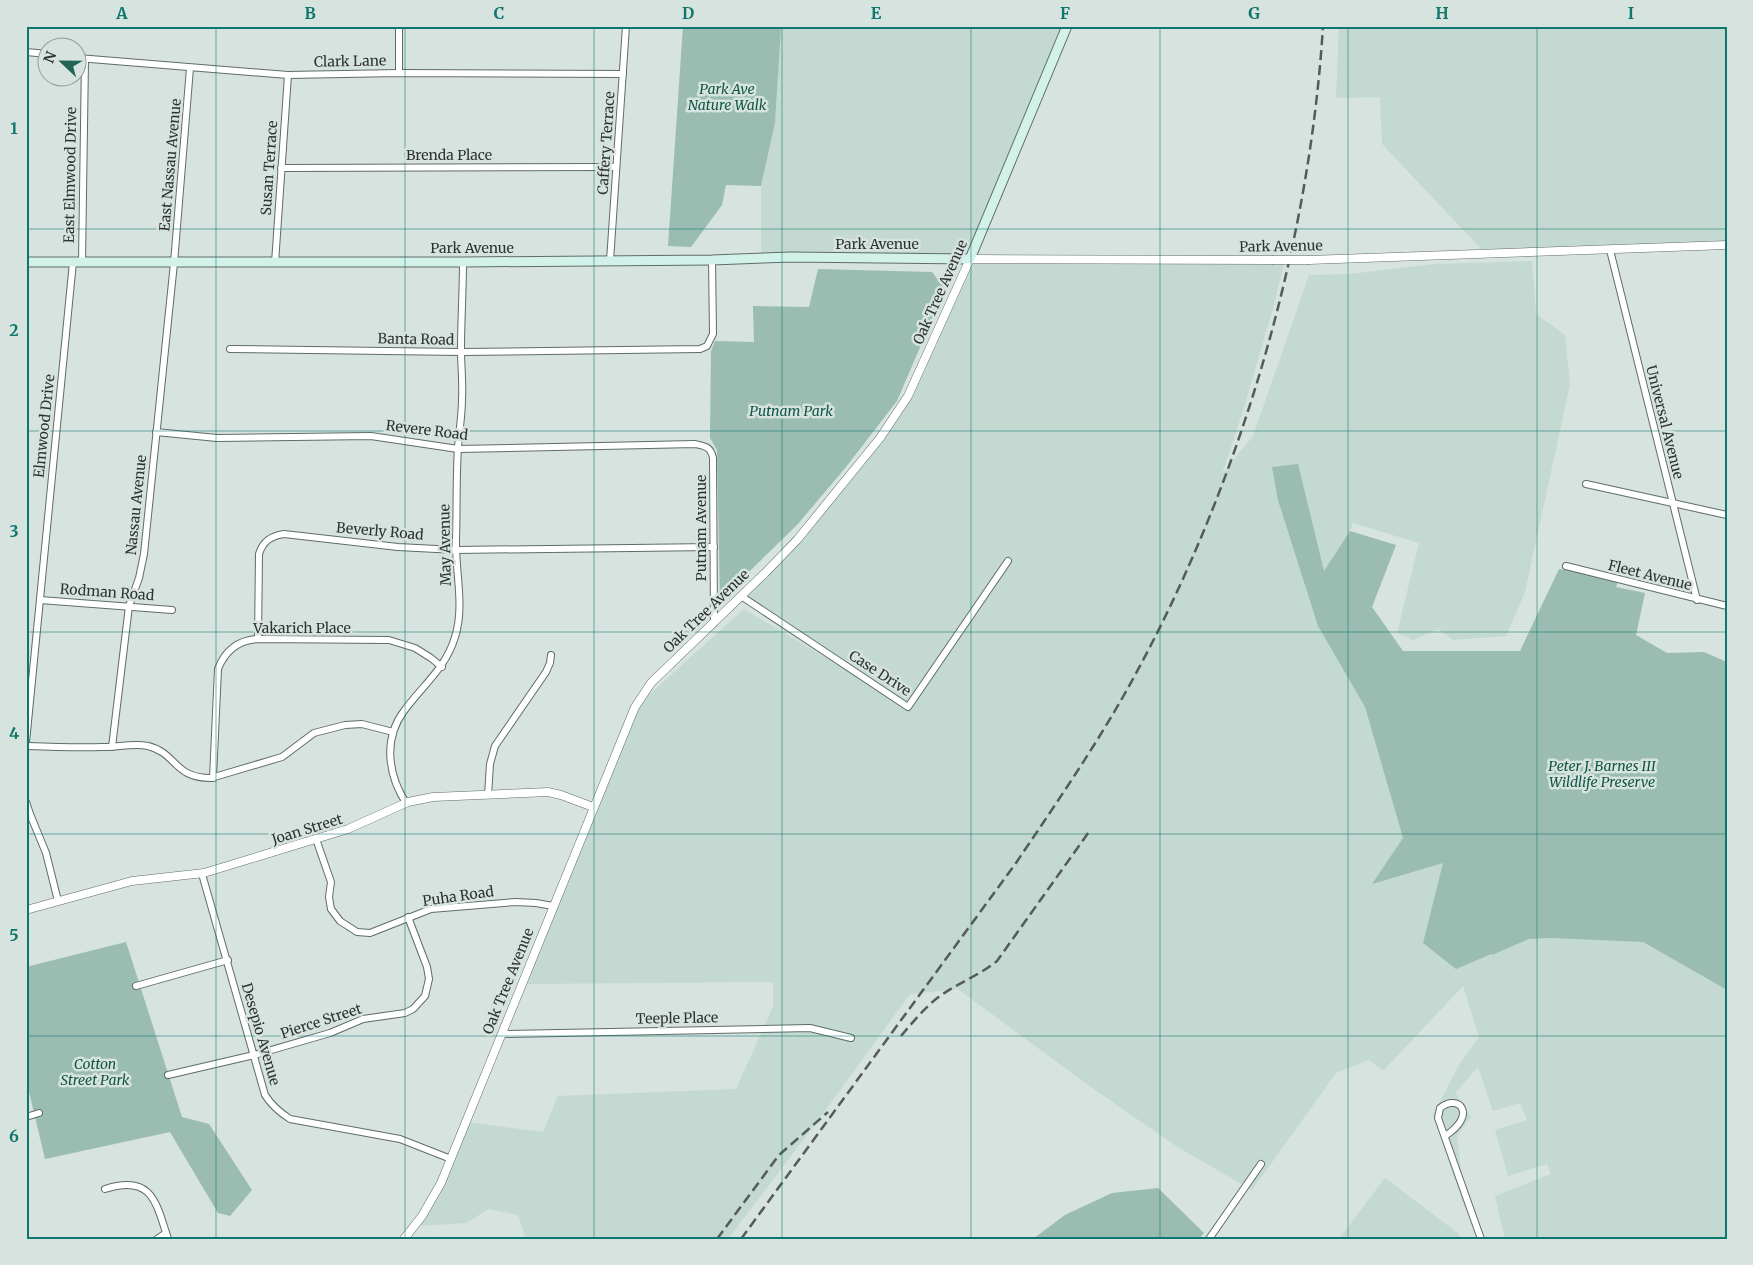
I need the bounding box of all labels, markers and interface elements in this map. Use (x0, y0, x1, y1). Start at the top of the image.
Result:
text: A (115, 3, 128, 23)
text: B (304, 3, 316, 23)
text: C (494, 3, 504, 23)
text: D (682, 3, 694, 23)
text: E (871, 3, 882, 23)
text: F (1060, 3, 1070, 23)
text: G (1248, 3, 1260, 23)
text: H (1435, 3, 1449, 23)
text: I (1628, 3, 1634, 23)
north arrow (38, 38, 88, 88)
text: N (40, 49, 60, 66)
street label: Clark Lane (314, 51, 386, 71)
park label: Park Ave Nature Walk (688, 80, 767, 114)
street label: Caffery Terrace (593, 91, 619, 195)
street label: East Nassau Avenue (155, 98, 185, 232)
street label: East Elmwood Drive (60, 107, 80, 243)
text: 1 (10, 118, 18, 138)
street label: Susan Terrace (257, 120, 281, 216)
street label: Brenda Place (406, 146, 492, 164)
street label: Park Avenue (835, 235, 919, 253)
street label: Park Avenue (1239, 236, 1323, 256)
street label: Oak Tree Avenue (909, 237, 971, 347)
street label: Park Avenue (430, 239, 514, 257)
text: 2 (9, 320, 19, 340)
street label: Banta Road (378, 329, 455, 349)
street label: Universal Avenue (1642, 363, 1688, 481)
street label: Elmwood Drive (30, 373, 58, 479)
park label: Putnam Park (749, 402, 833, 420)
street label: Revere Road (385, 416, 470, 444)
street label: Nassau Avenue (122, 454, 150, 556)
street label: Putnam Avenue (692, 475, 710, 581)
street label: May Avenue (435, 504, 455, 586)
street label: Beverly Road (335, 518, 425, 544)
text: 3 (9, 521, 19, 541)
street label: Fleet Avenue (1606, 556, 1694, 594)
street label: Oak Tree Avenue (659, 565, 753, 657)
street label: Rodman Road (59, 580, 155, 604)
street label: Vakarich Place (252, 619, 351, 637)
street label: Case Drive (845, 646, 915, 700)
text: 4 (9, 723, 19, 743)
park label: Peter J. Barnes III Wildlife Preserve (1548, 757, 1656, 791)
street label: Joan Street (268, 810, 345, 849)
street label: Puha Road (421, 882, 495, 910)
text: 5 (9, 925, 19, 945)
street label: Oak Tree Avenue (479, 925, 537, 1037)
street label: Desepio Avenue (238, 981, 284, 1087)
street label: Pierce Street (278, 999, 364, 1043)
street label: Teeple Place (636, 1008, 718, 1028)
park label: Cotton Street Park (61, 1055, 130, 1089)
text: 6 (9, 1126, 19, 1146)

